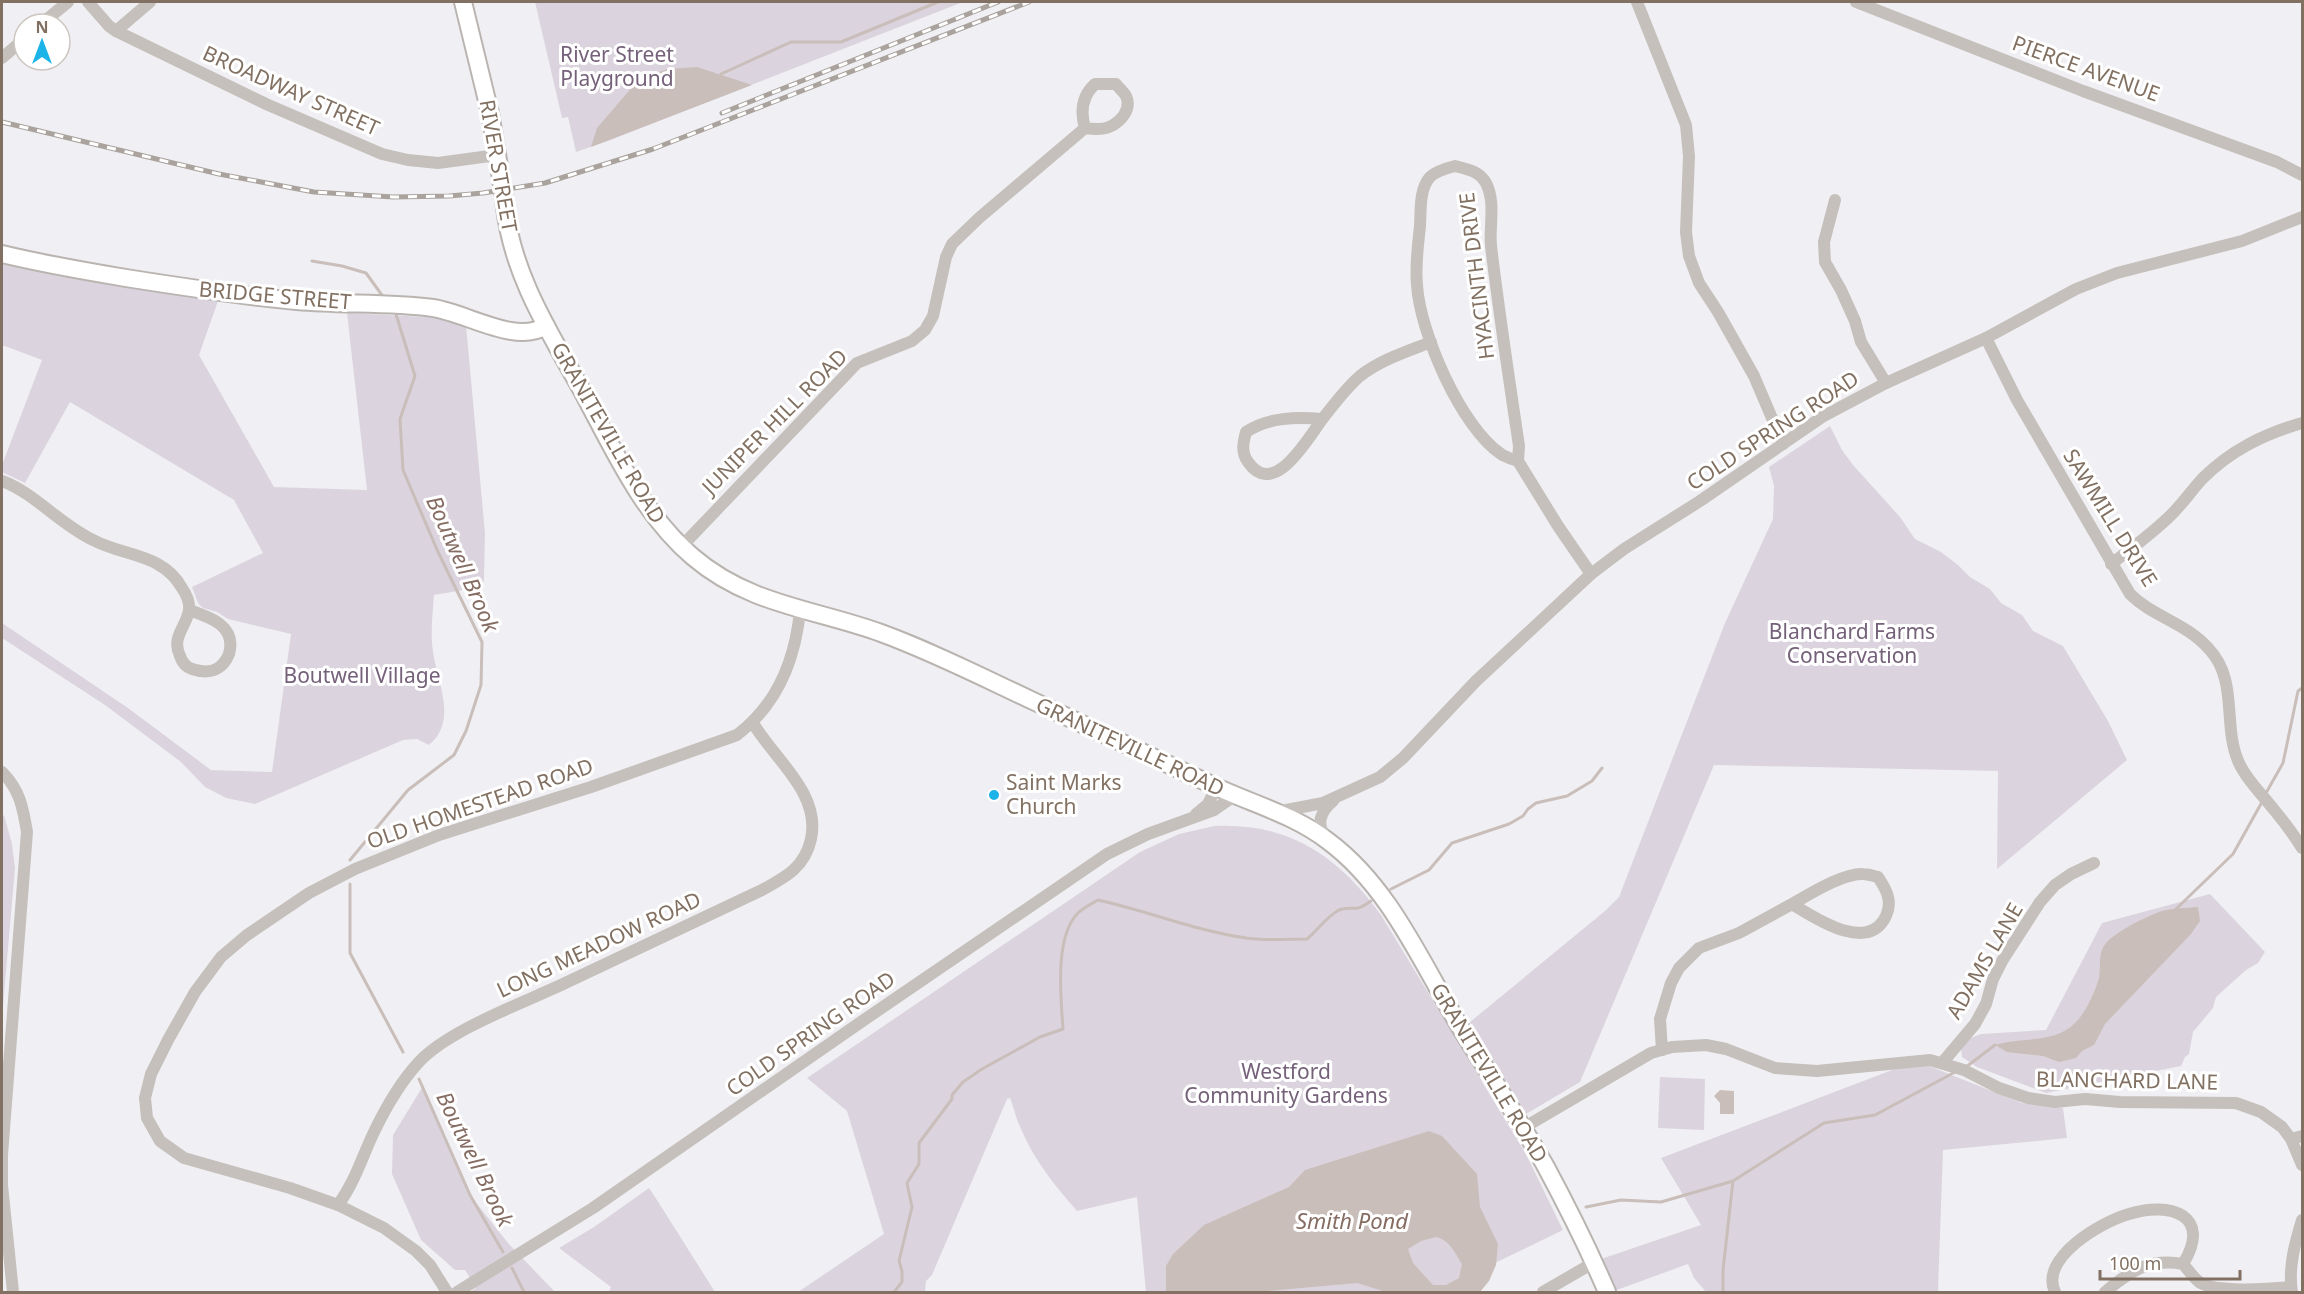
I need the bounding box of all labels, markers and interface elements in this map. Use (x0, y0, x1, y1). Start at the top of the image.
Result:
north arrow (12, 12, 72, 72)
text: N (35, 16, 49, 38)
street label: PIERCE AVENUE (2009, 28, 2164, 108)
street label: BROADWAY STREET (199, 39, 385, 142)
park label: River Street Playground (560, 40, 674, 92)
street label: RIVER STREET (474, 97, 524, 235)
street label: HYACINTH DRIVE (1452, 191, 1500, 361)
street label: BRIDGE STREET (198, 274, 353, 316)
street label: GRANITEVILLE ROAD (546, 337, 672, 528)
street label: JUNIPER HILL ROAD (694, 342, 853, 502)
street label: COLD SPRING ROAD (1681, 364, 1864, 496)
street label: SAWMILL DRIVE (2057, 443, 2164, 591)
water label: Boutwell Brook (420, 490, 508, 638)
park label: Blanchard Farms Conservation (1769, 617, 1935, 669)
park label: Boutwell Village (284, 661, 440, 689)
street label: GRANITEVILLE ROAD (1032, 690, 1229, 802)
street label: OLD HOMESTEAD ROAD (363, 751, 597, 855)
place label: Saint Marks Church (1006, 768, 1122, 820)
marker: Saint Marks Church (987, 788, 1001, 802)
street label: LONG MEADOW ROAD (492, 884, 705, 1004)
street label: ADAMS LANE (1940, 897, 2029, 1024)
street label: COLD SPRING ROAD (720, 964, 900, 1102)
street label: GRANITEVILLE ROAD (1425, 977, 1555, 1167)
park label: Westford Community Gardens (1184, 1057, 1388, 1109)
street label: BLANCHARD LANE (2036, 1064, 2218, 1096)
water label: Boutwell Brook (430, 1086, 522, 1232)
water label: Smith Pond (1296, 1205, 1409, 1235)
scale bar (2100, 1243, 2240, 1281)
text: 100 m (2109, 1251, 2161, 1275)

